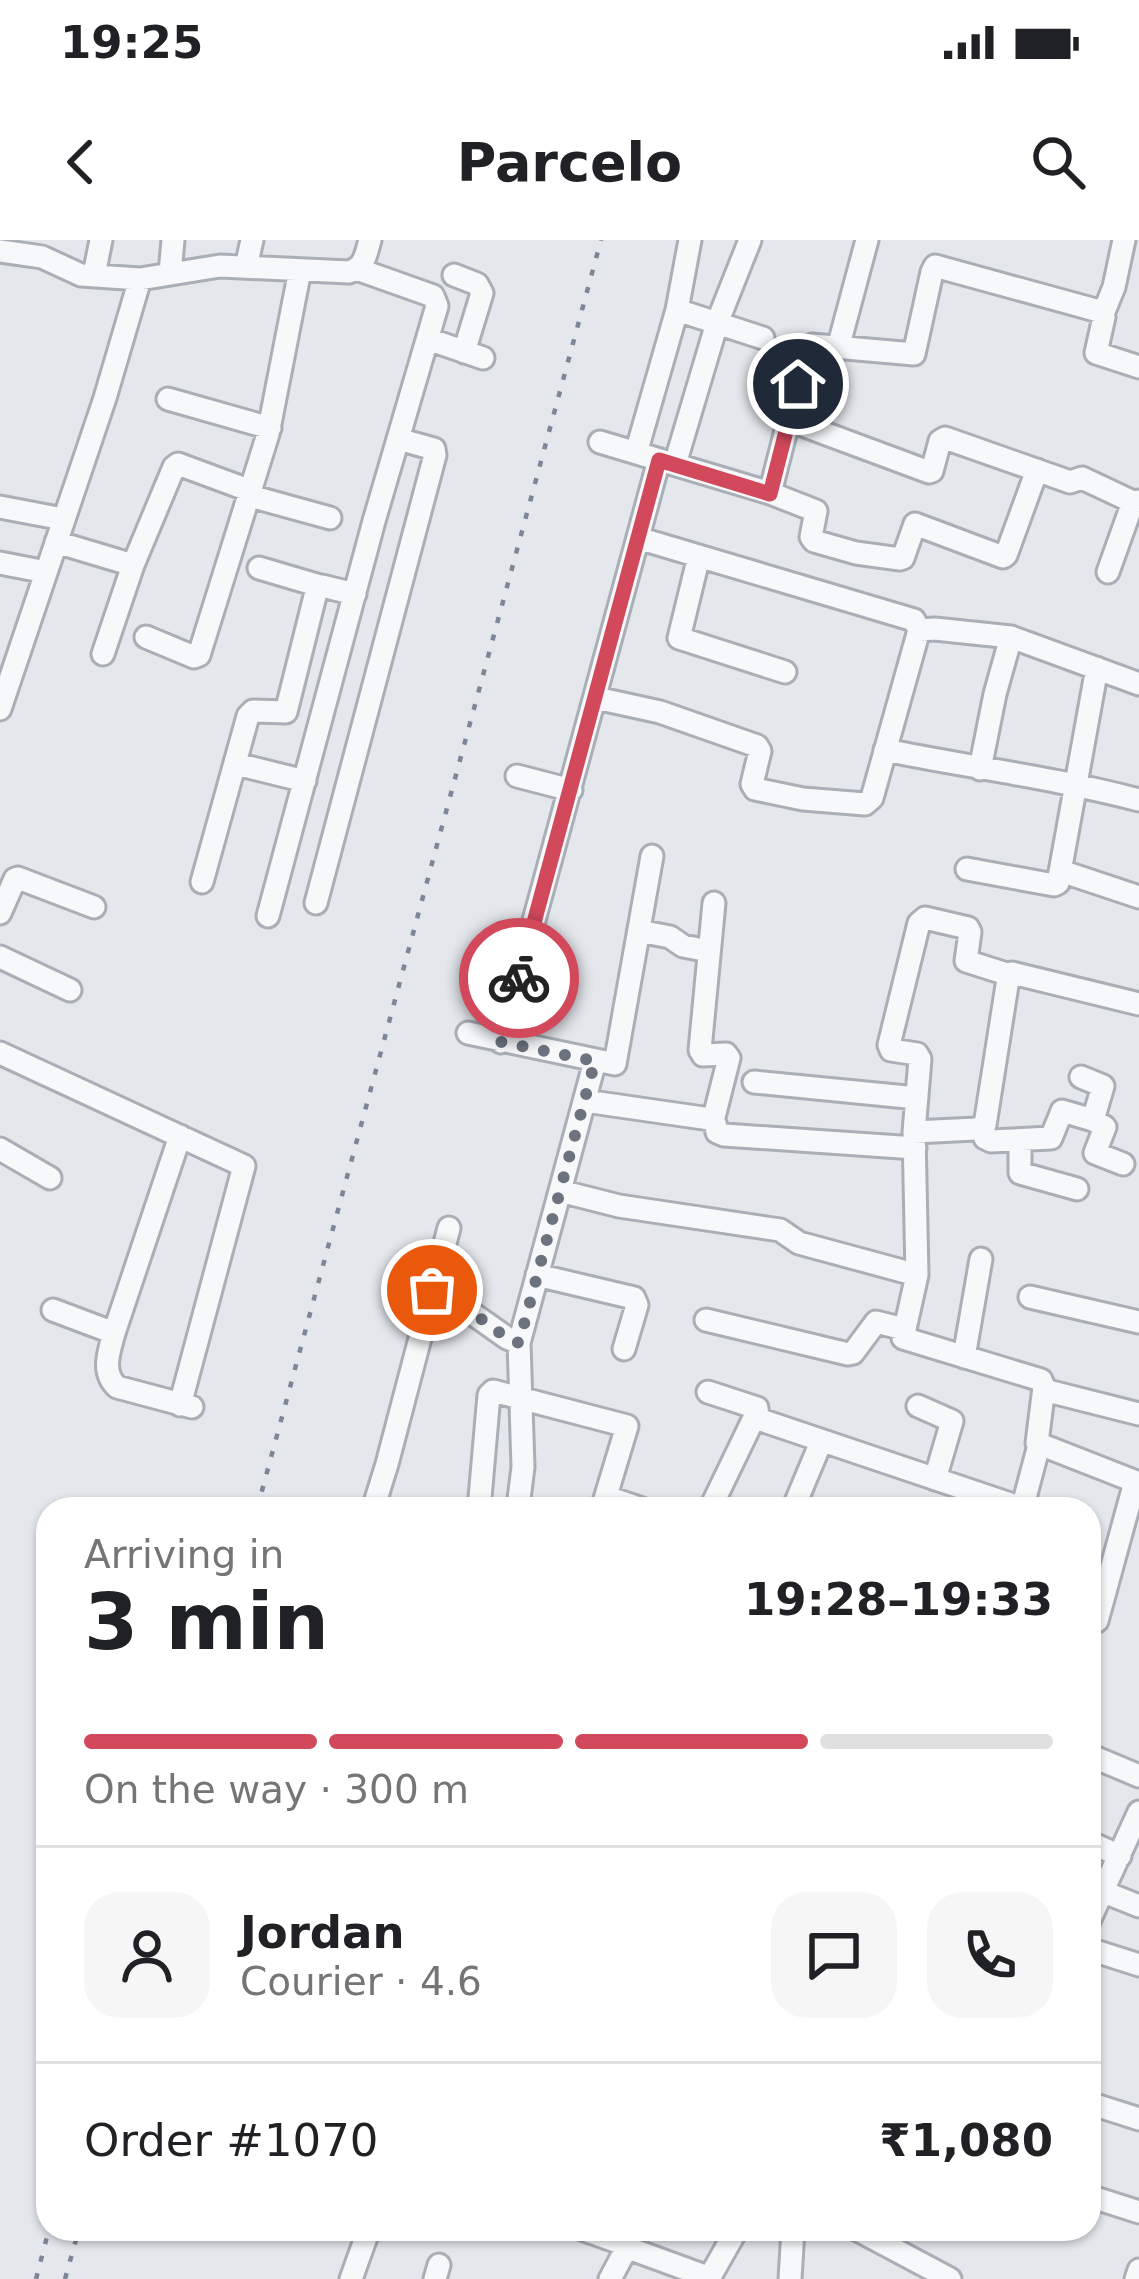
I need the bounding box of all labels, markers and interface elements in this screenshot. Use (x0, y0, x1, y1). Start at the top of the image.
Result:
text: 19:25 (60, 16, 203, 69)
icon: back (48, 129, 114, 195)
icon: search (1025, 129, 1091, 195)
text: Parcelo (457, 131, 682, 194)
pin (747, 333, 849, 435)
icon: home (765, 351, 831, 417)
courier (459, 918, 579, 1038)
icon: bike (486, 945, 552, 1011)
pin (381, 1239, 483, 1341)
icon: bag (399, 1257, 465, 1323)
text: Arriving in (84, 1532, 284, 1577)
text: 19:28–19:33 (744, 1573, 1053, 1626)
text: 3 min (84, 1577, 329, 1667)
text: On the way · 300 m (84, 1767, 469, 1812)
button: person (84, 1892, 210, 2018)
button: chat (771, 1892, 897, 2018)
button: phone (927, 1892, 1053, 2018)
text: Jordan (240, 1906, 404, 1959)
text: Courier · 4.6 (240, 1959, 482, 2004)
text: Order #1070 (84, 2114, 378, 2167)
text: ₹1,080 (879, 2114, 1053, 2167)

